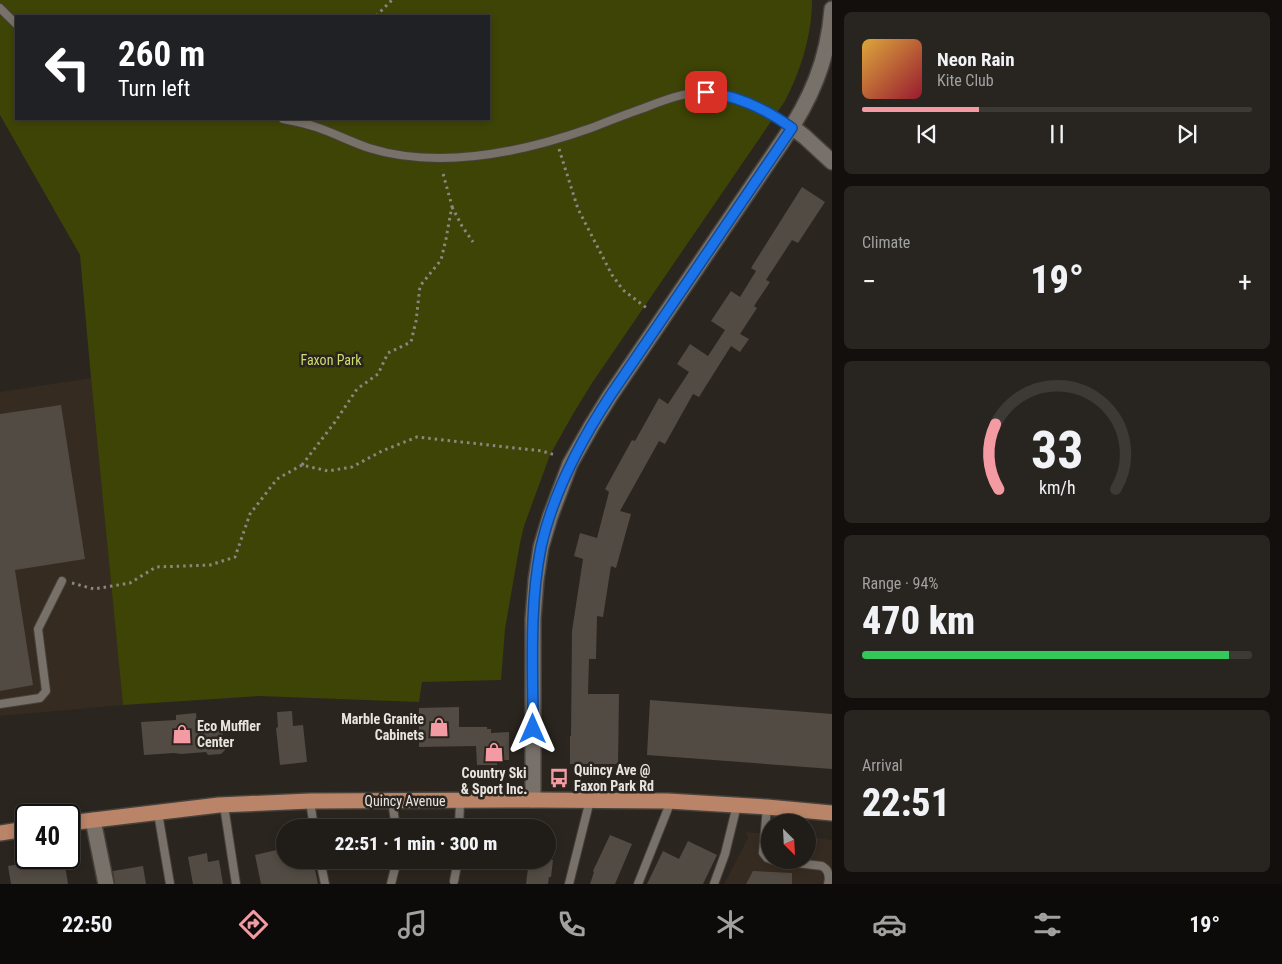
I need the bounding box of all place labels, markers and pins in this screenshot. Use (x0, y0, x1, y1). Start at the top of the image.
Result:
pin (685, 71, 727, 113)
place label: Marble Granite Cabinets (341, 711, 424, 743)
shop icon: Marble Granite Cabinets (428, 716, 450, 738)
place label: Eco Muffler Center (197, 718, 261, 750)
shop icon: Eco Muffler Center (171, 723, 193, 745)
shop icon: Country Ski & Sport Inc. (483, 741, 505, 763)
place label: Quincy Ave @ Faxon Park Rd (574, 762, 654, 794)
place label: Country Ski & Sport Inc. (461, 765, 527, 797)
bus stop icon: Quincy Ave @ Faxon Park Rd (548, 767, 570, 789)

